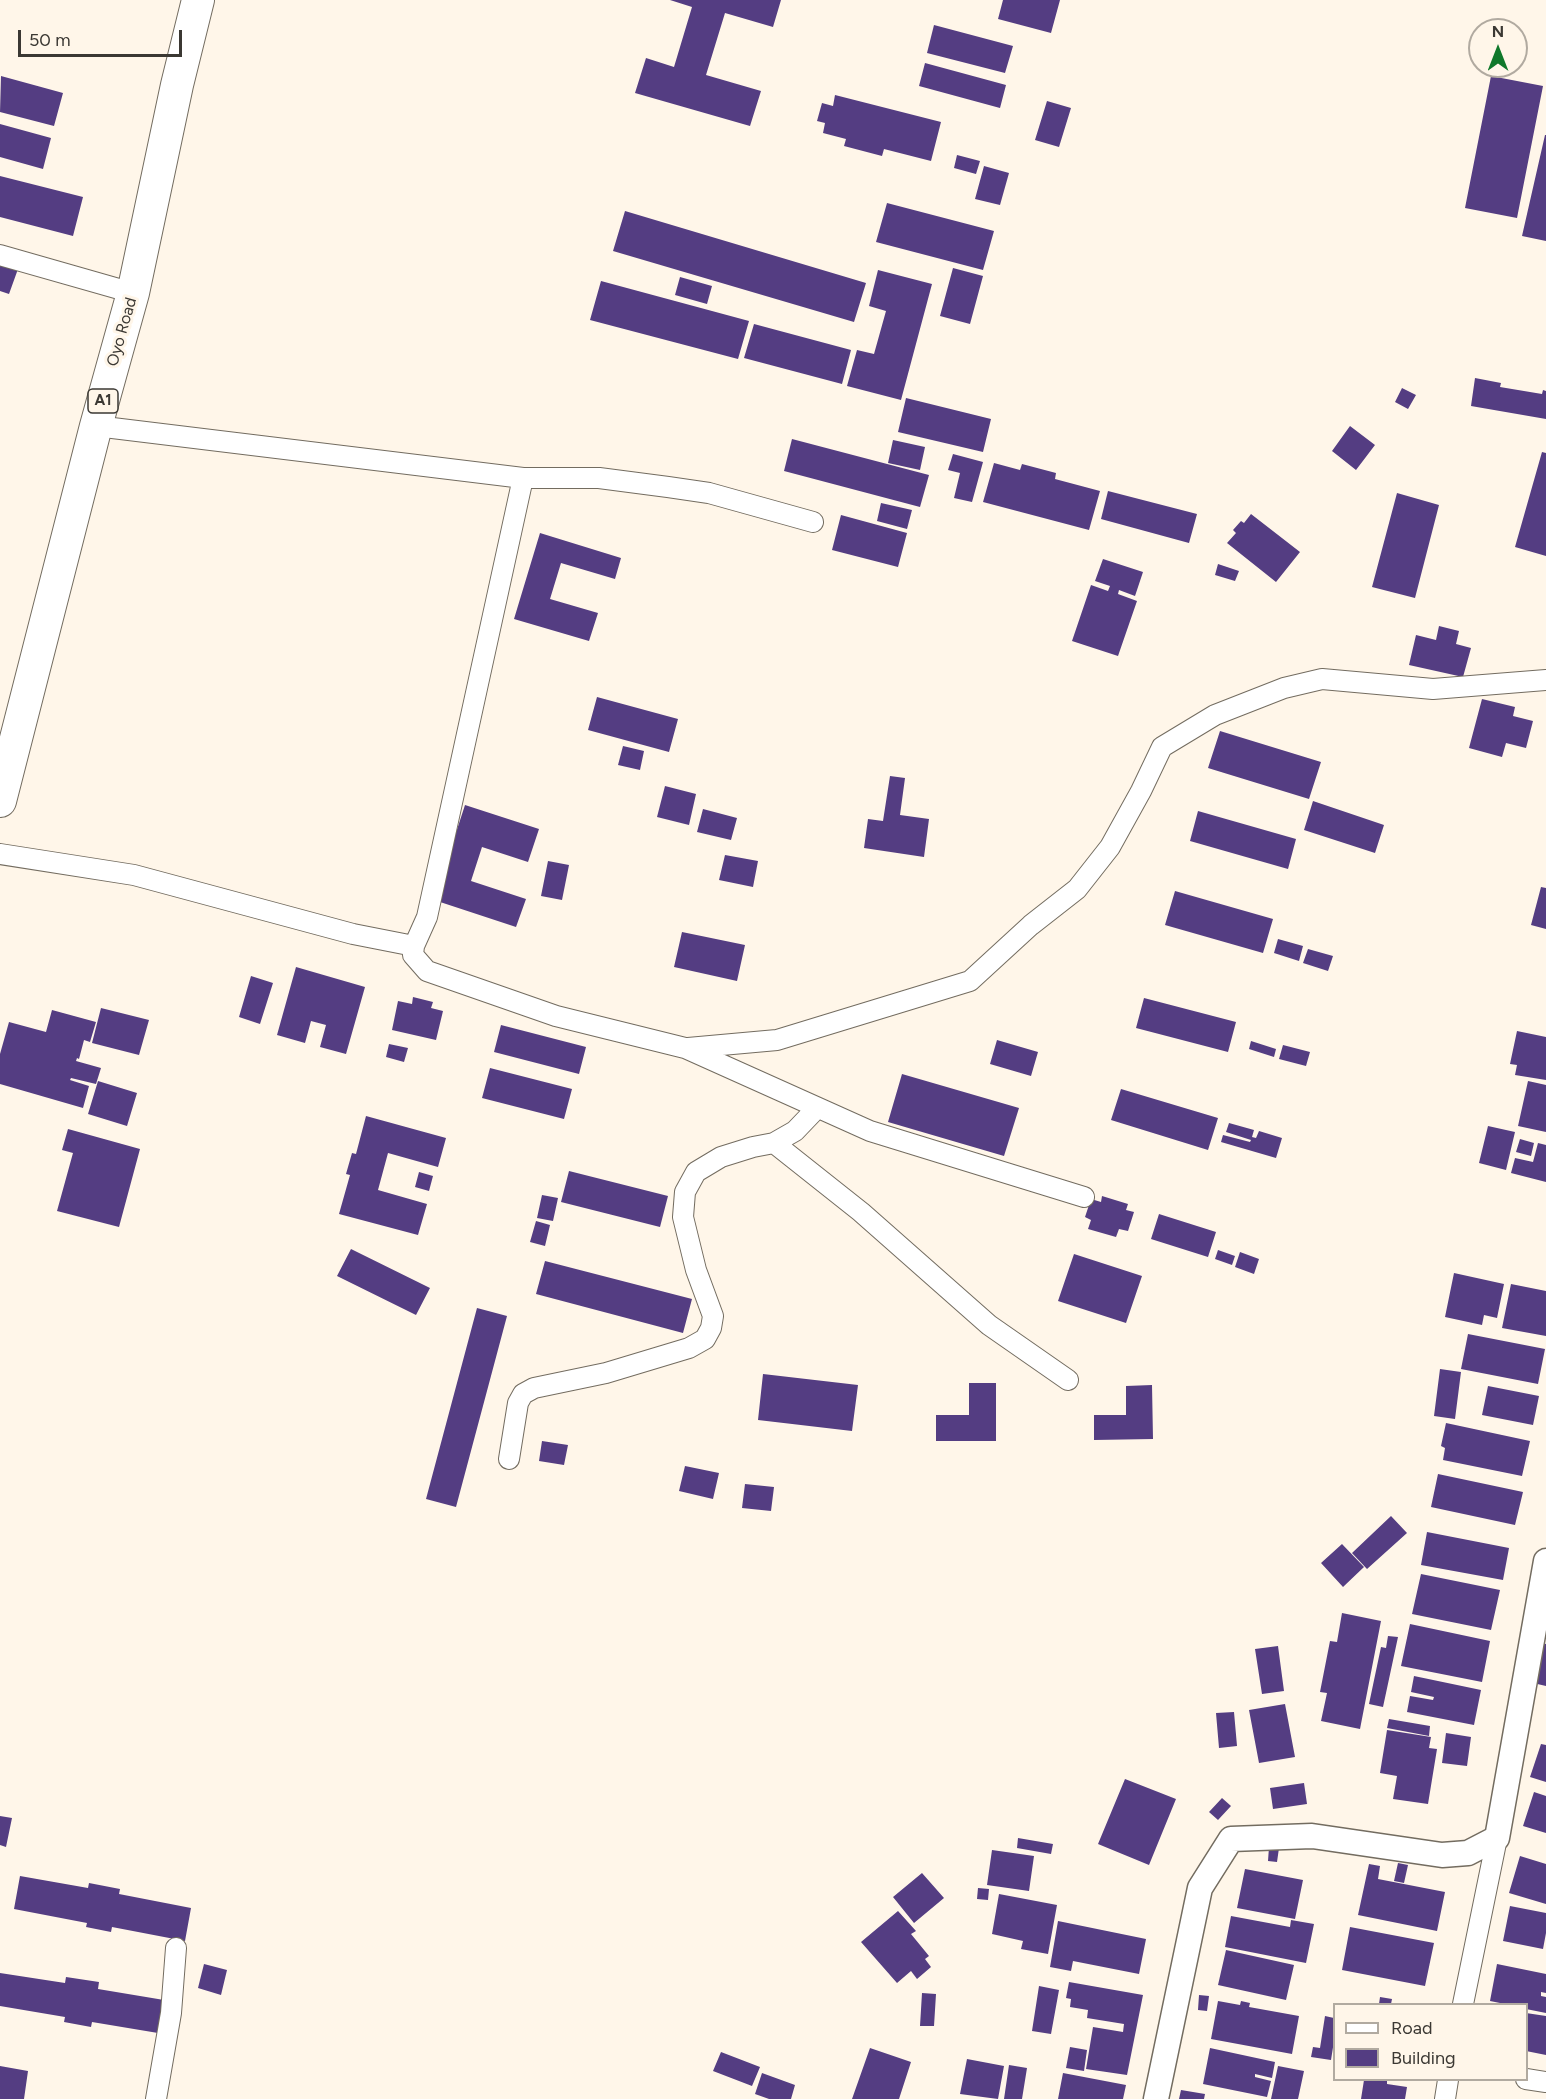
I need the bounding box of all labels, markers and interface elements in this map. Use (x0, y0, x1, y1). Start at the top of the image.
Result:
scale bar (21, 18, 184, 56)
north arrow (1468, 18, 1528, 78)
text: N (1492, 22, 1504, 41)
text: 50 m (29, 29, 71, 51)
street label: Oyo Road (103, 295, 141, 369)
road number: A1 (88, 389, 118, 413)
legend (1333, 2003, 1528, 2081)
text: Road (1391, 2017, 1432, 2039)
text: Building (1391, 2047, 1456, 2069)

